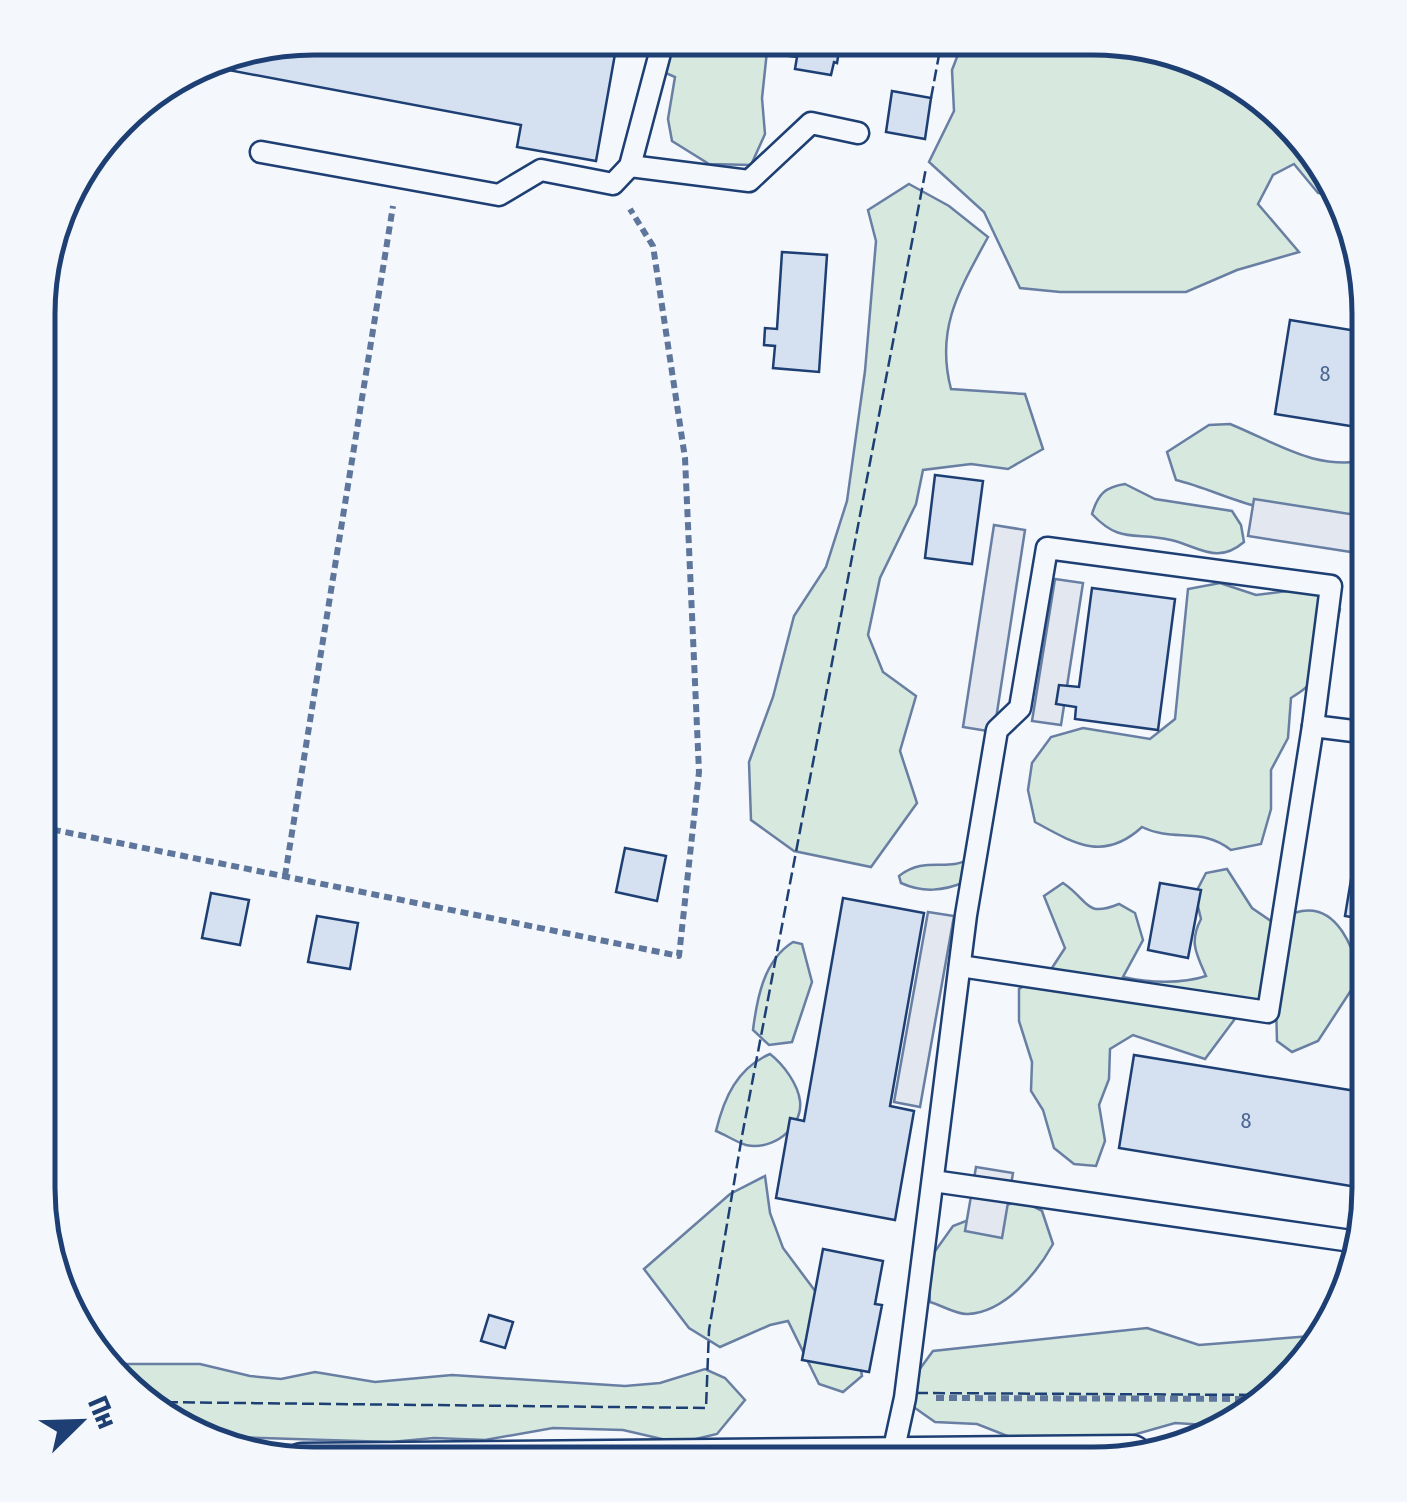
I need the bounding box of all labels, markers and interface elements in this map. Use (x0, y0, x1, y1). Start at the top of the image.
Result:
house number: 8 (1319, 360, 1331, 387)
house number: 8 (1240, 1107, 1252, 1134)
north arrow (30, 1372, 130, 1472)
text: Пн (81, 1391, 124, 1433)

